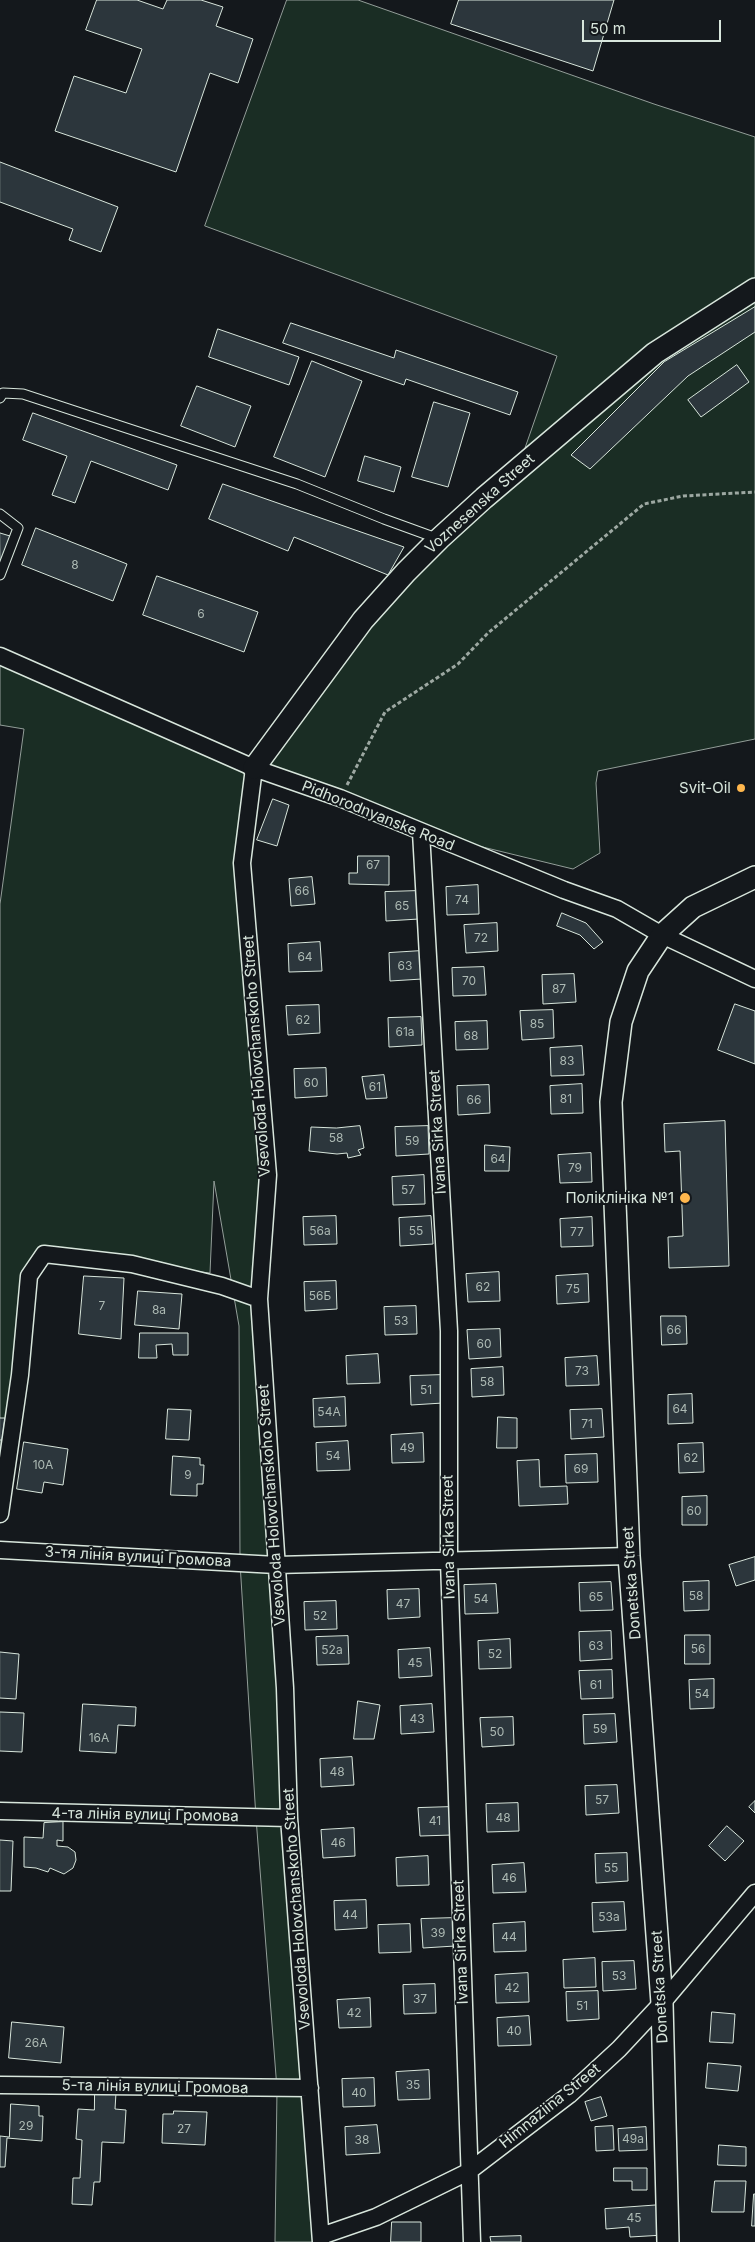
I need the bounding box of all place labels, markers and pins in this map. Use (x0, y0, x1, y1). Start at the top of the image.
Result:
place label: Svit-Oil (679, 779, 731, 797)
marker: Svit-Oil (735, 782, 747, 794)
place label: Поліклініка №1 (565, 1189, 674, 1207)
marker: Поліклініка №1 (678, 1191, 692, 1205)

